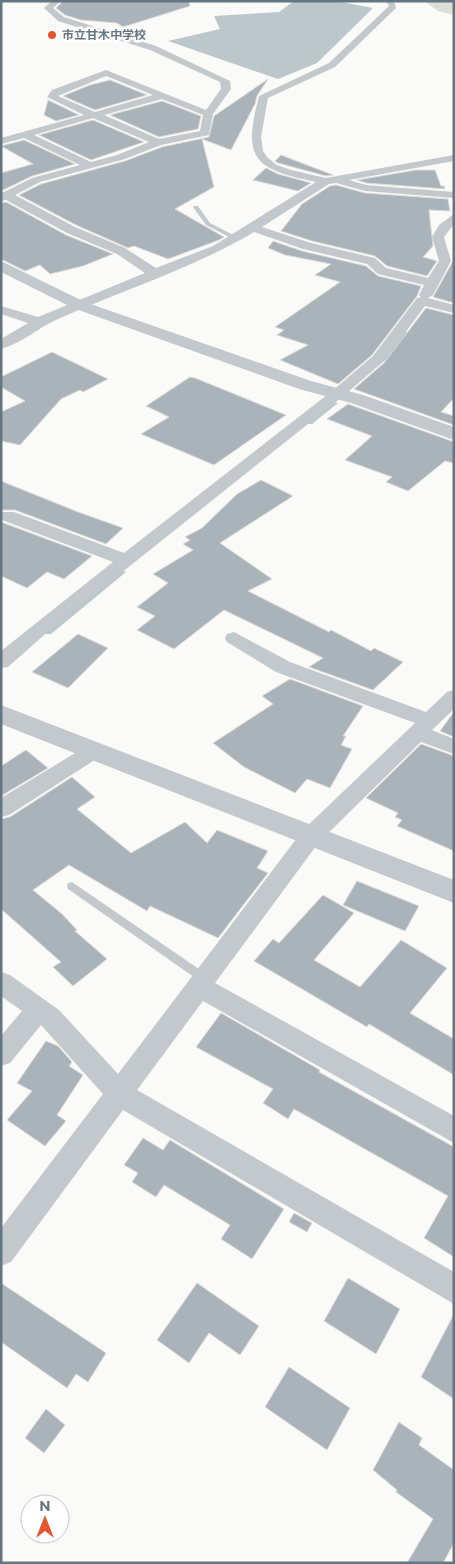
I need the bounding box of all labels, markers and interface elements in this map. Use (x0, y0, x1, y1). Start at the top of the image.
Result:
place label: 市立甘木中学校 (62, 27, 146, 42)
marker: 市立甘木中学校 (46, 29, 58, 41)
north arrow (20, 1494, 70, 1544)
text: N (39, 1497, 51, 1515)

